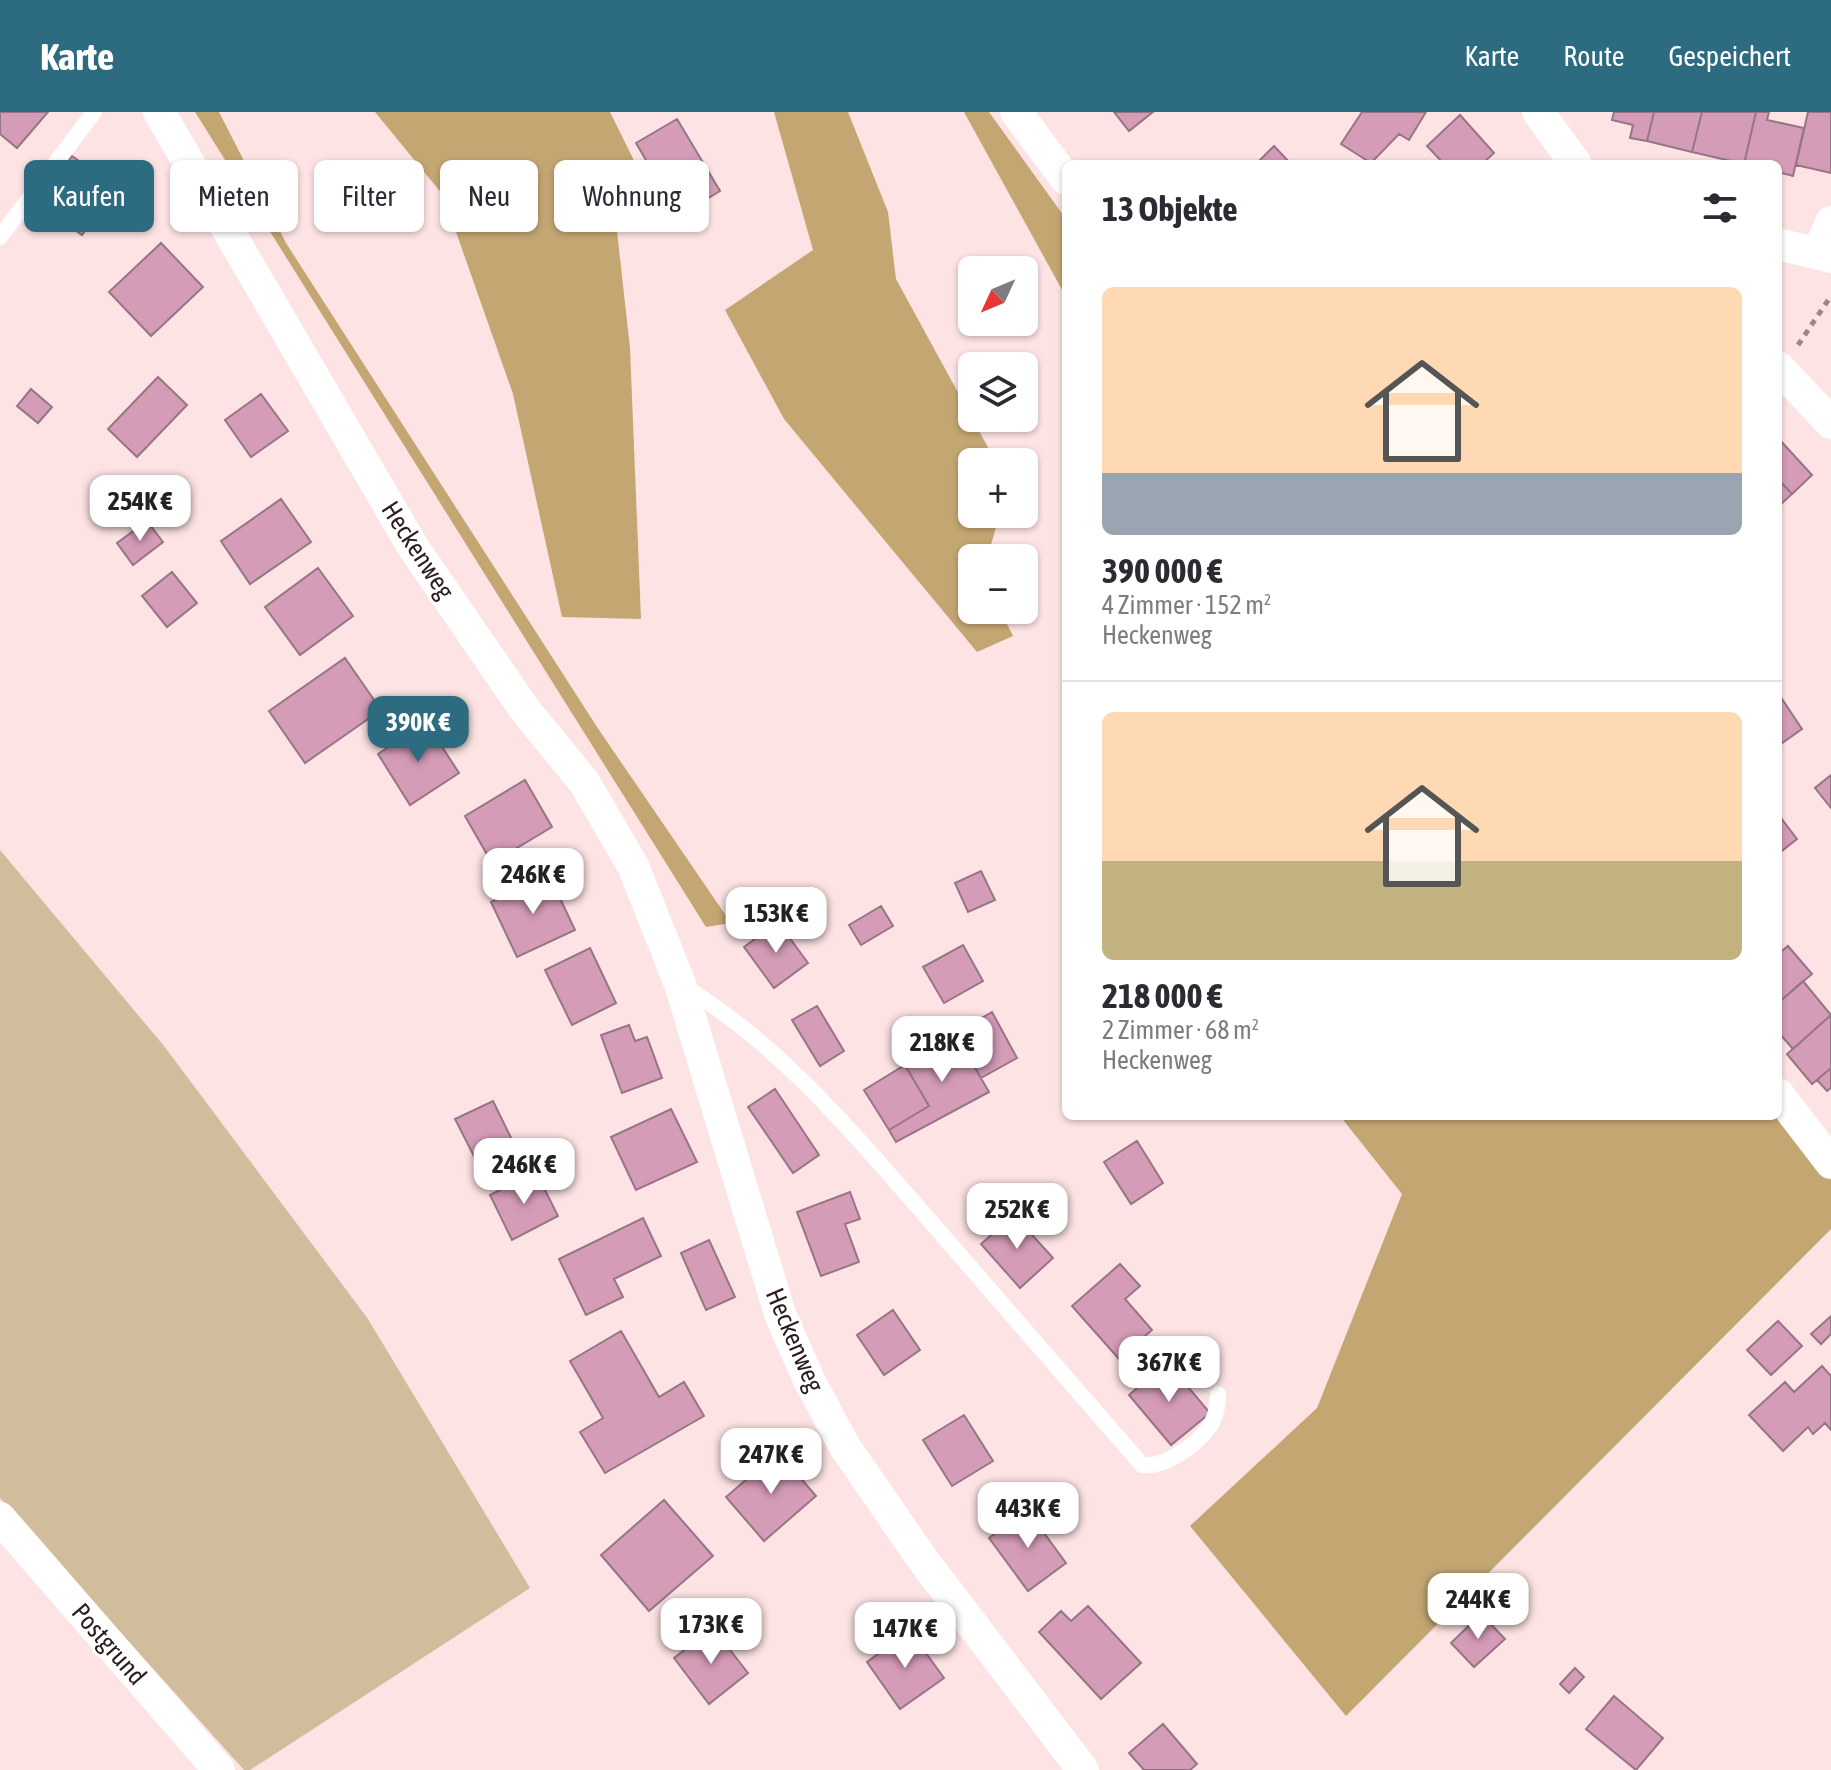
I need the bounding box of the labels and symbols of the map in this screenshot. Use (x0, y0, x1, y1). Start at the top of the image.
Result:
north arrow (958, 256, 1038, 336)
pin: 254K € (75, 475, 205, 543)
street label: Heckenweg (375, 496, 461, 605)
pin: 390K € (353, 696, 483, 764)
pin: 246K € (468, 848, 598, 916)
pin: 153K € (711, 887, 841, 955)
pin: 218K € (877, 1016, 1007, 1084)
pin: 246K € (459, 1138, 589, 1206)
pin: 252K € (952, 1183, 1082, 1251)
street label: Heckenweg (760, 1284, 831, 1397)
pin: 367K € (1104, 1336, 1234, 1404)
pin: 247K € (706, 1428, 836, 1496)
pin: 443K € (963, 1482, 1093, 1550)
pin: 244K € (1413, 1573, 1543, 1641)
street label: Postgrund (66, 1597, 152, 1691)
pin: 173K € (646, 1598, 776, 1666)
pin: 147K € (840, 1602, 970, 1670)

